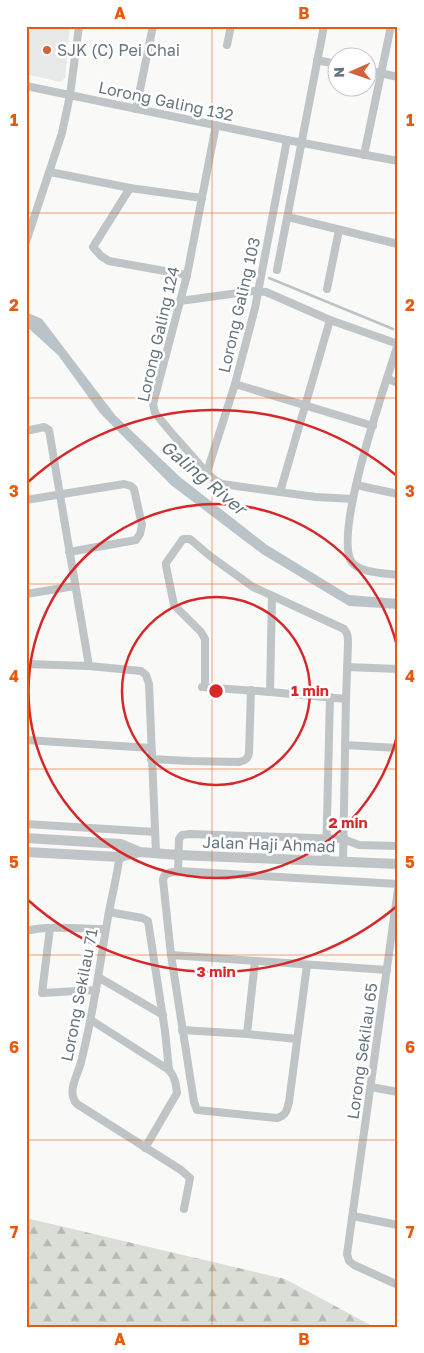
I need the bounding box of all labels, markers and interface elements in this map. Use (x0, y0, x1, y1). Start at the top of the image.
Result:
text: A (114, 3, 126, 23)
text: B (298, 3, 310, 23)
place label: SJK (C) Pei Chai (57, 40, 180, 60)
marker: SJK (C) Pei Chai (41, 44, 53, 56)
north arrow (326, 48, 376, 98)
text: N (330, 67, 347, 78)
street label: Lorong Galing 132 (97, 77, 235, 125)
text: 1 (10, 110, 18, 130)
text: 1 (406, 110, 414, 130)
street label: Lorong Galing 103 (214, 235, 264, 375)
street label: Lorong Galing 124 (133, 264, 183, 404)
text: 2 (9, 295, 19, 315)
text: 2 (405, 295, 415, 315)
water label: Galing River (157, 435, 253, 521)
text: 3 (9, 481, 19, 501)
text: 3 (405, 481, 415, 501)
text: 4 (9, 666, 19, 686)
text: 4 (405, 666, 415, 686)
text: 1 min (291, 681, 329, 699)
centre of rings (207, 682, 225, 700)
text: 2 min (328, 813, 368, 831)
street label: Jalan Haji Ahmad (202, 832, 336, 856)
text: 5 (9, 852, 19, 872)
text: 5 (405, 852, 415, 872)
street label: Lorong Sekilau 71 (56, 927, 102, 1063)
text: 3 min (196, 962, 236, 980)
street label: Lorong Sekilau 65 (343, 981, 381, 1121)
text: 6 (9, 1037, 19, 1057)
text: 6 (405, 1037, 415, 1057)
text: 7 (10, 1222, 19, 1242)
text: 7 (406, 1222, 415, 1242)
text: A (114, 1329, 126, 1349)
text: B (298, 1329, 310, 1349)

